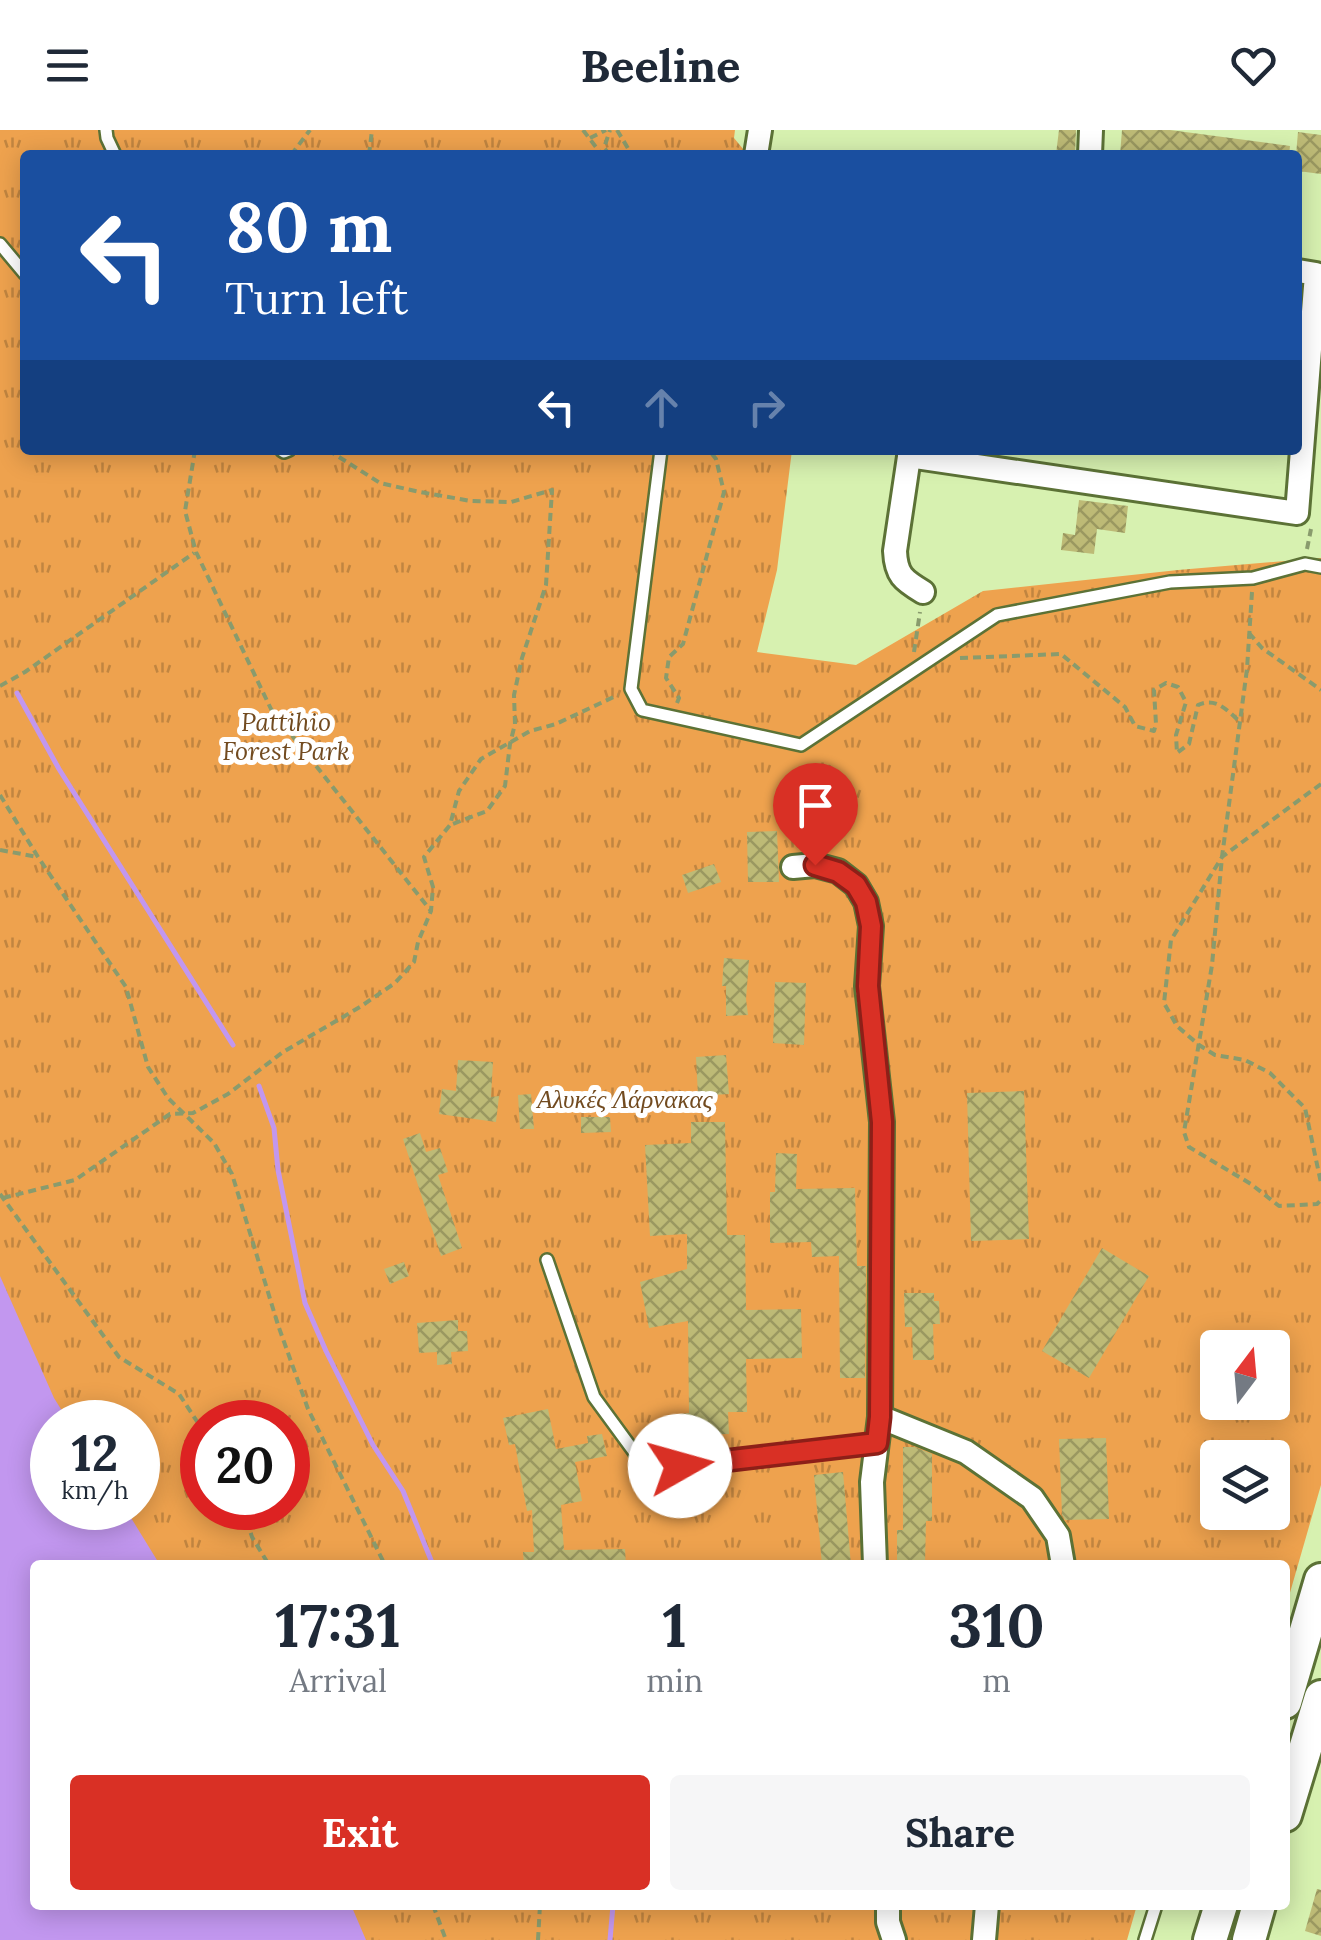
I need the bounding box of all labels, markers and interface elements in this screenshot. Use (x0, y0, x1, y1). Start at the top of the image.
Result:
text: Beeline (581, 37, 740, 94)
icon: menu (40, 38, 95, 93)
icon: heart (1226, 38, 1281, 93)
text: 80 m (225, 182, 392, 271)
icon: left (60, 190, 190, 320)
text: Turn left (225, 269, 408, 326)
icon: left (529, 380, 584, 435)
icon: ahead (634, 380, 689, 435)
icon: right (739, 380, 794, 435)
park label: Pattihio Forest Park (222, 706, 350, 767)
pin (773, 763, 858, 866)
icon: arrive (788, 778, 843, 833)
park label: Αλυκές Λάρνακας (535, 1083, 714, 1115)
north arrow (1200, 1330, 1290, 1420)
map controls (1200, 1330, 1290, 1530)
speed limit sign: 20 (180, 1400, 310, 1530)
position arrow (628, 1414, 732, 1518)
text: 12 (72, 1421, 118, 1485)
button: layers (1200, 1440, 1290, 1530)
text: km/h (61, 1474, 129, 1506)
text: 17:31 (275, 1587, 401, 1663)
text: 1 (662, 1587, 687, 1663)
text: 310 (949, 1587, 1045, 1663)
text: Arrival (289, 1660, 387, 1701)
text: min (646, 1660, 703, 1701)
text: m (982, 1660, 1011, 1701)
button: Exit (70, 1775, 650, 1890)
button: Share (670, 1775, 1250, 1890)

